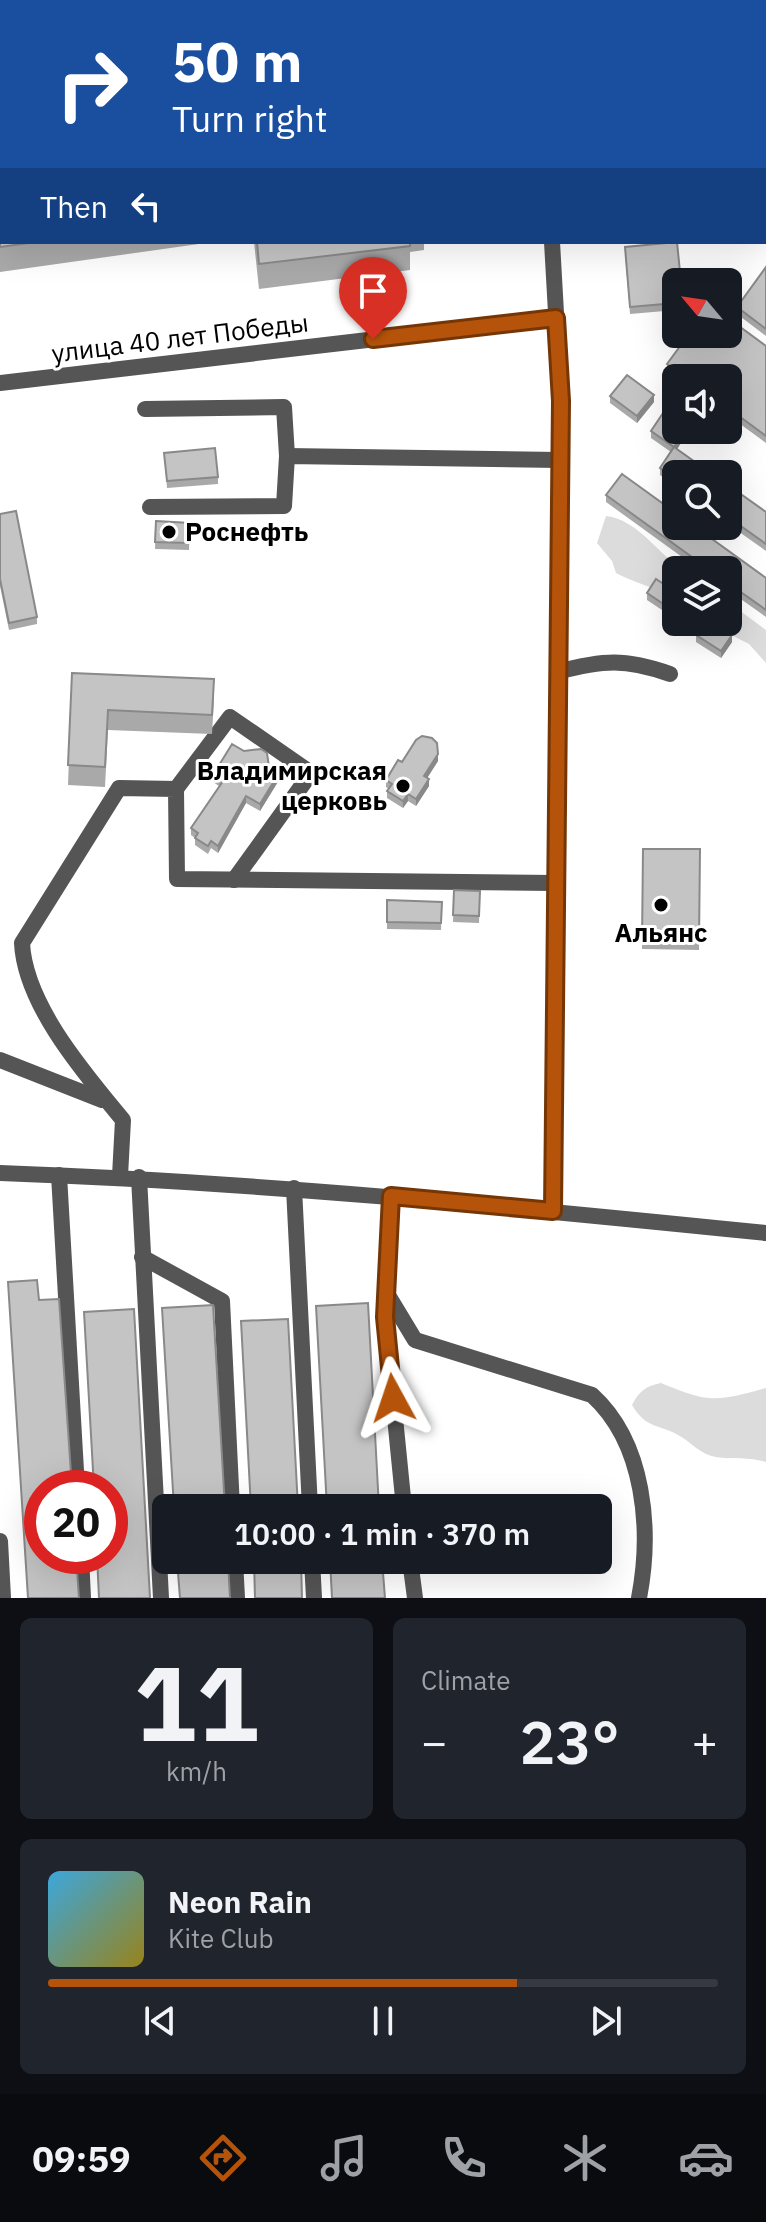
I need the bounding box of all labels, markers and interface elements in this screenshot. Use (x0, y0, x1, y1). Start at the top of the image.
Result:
text: 50 m (172, 25, 302, 97)
icon: right (40, 32, 144, 136)
text: Turn right (172, 95, 328, 142)
icon: left (124, 184, 168, 228)
text: Then (40, 187, 108, 226)
pin (339, 257, 407, 339)
north arrow (662, 268, 742, 348)
map controls (662, 268, 742, 636)
icon: arrive (351, 269, 395, 313)
street label: улица 40 лет Победы (50, 304, 310, 370)
button: sound (662, 364, 742, 444)
button: search (662, 460, 742, 540)
place label: Роснефть (185, 514, 308, 548)
marker: Роснефть (160, 523, 178, 541)
button: layers (662, 556, 742, 636)
place label: Владимирская церковь (197, 753, 387, 817)
marker: Владимирская церковь (394, 777, 412, 795)
marker: Альянс (652, 896, 670, 914)
place label: Альянс (614, 915, 708, 949)
position arrow (351, 1356, 435, 1440)
speed limit sign: 20 (24, 1470, 128, 1574)
text: 10:00 · 1 min · 370 m (234, 1514, 530, 1553)
text: 11 (134, 1634, 259, 1770)
text: Climate (421, 1663, 511, 1697)
text: 23° (519, 1702, 620, 1781)
text: − (421, 1713, 447, 1770)
text: + (692, 1713, 718, 1770)
text: km/h (166, 1754, 227, 1788)
text: Neon Rain (168, 1882, 312, 1921)
text: Kite Club (168, 1921, 273, 1955)
icon: previous (138, 1999, 182, 2043)
icon: pause (361, 1999, 405, 2043)
icon: next (584, 1999, 628, 2043)
icon: directions (195, 2130, 251, 2186)
icon: music (316, 2130, 372, 2186)
icon: phone (436, 2130, 492, 2186)
icon: climate (557, 2130, 613, 2186)
icon: car (678, 2130, 734, 2186)
text: 09:59 (32, 2135, 131, 2182)

